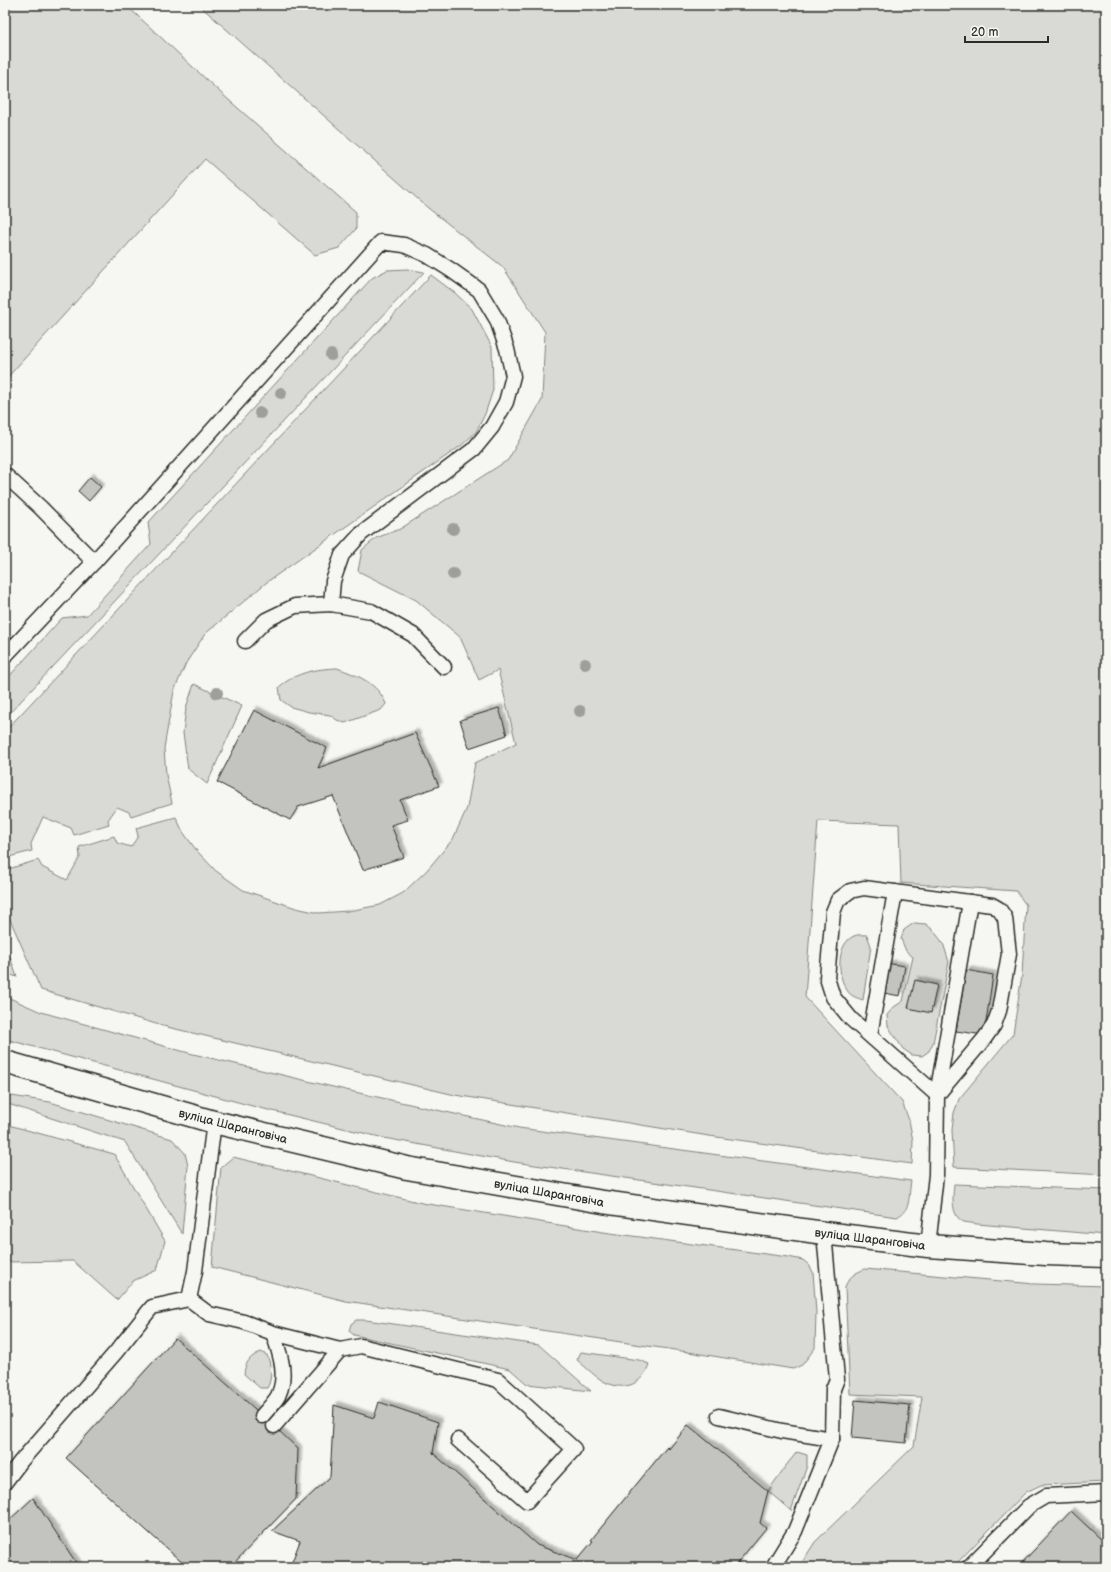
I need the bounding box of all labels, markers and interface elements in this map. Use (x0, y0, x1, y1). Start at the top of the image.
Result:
scale bar (965, 18, 1048, 44)
text: 20 m (971, 25, 998, 40)
street label: вуліца Шаранговіча (177, 1106, 289, 1147)
street label: вуліца Шаранговіча (493, 1176, 605, 1211)
street label: вуліца Шаранговіча (814, 1225, 926, 1254)

